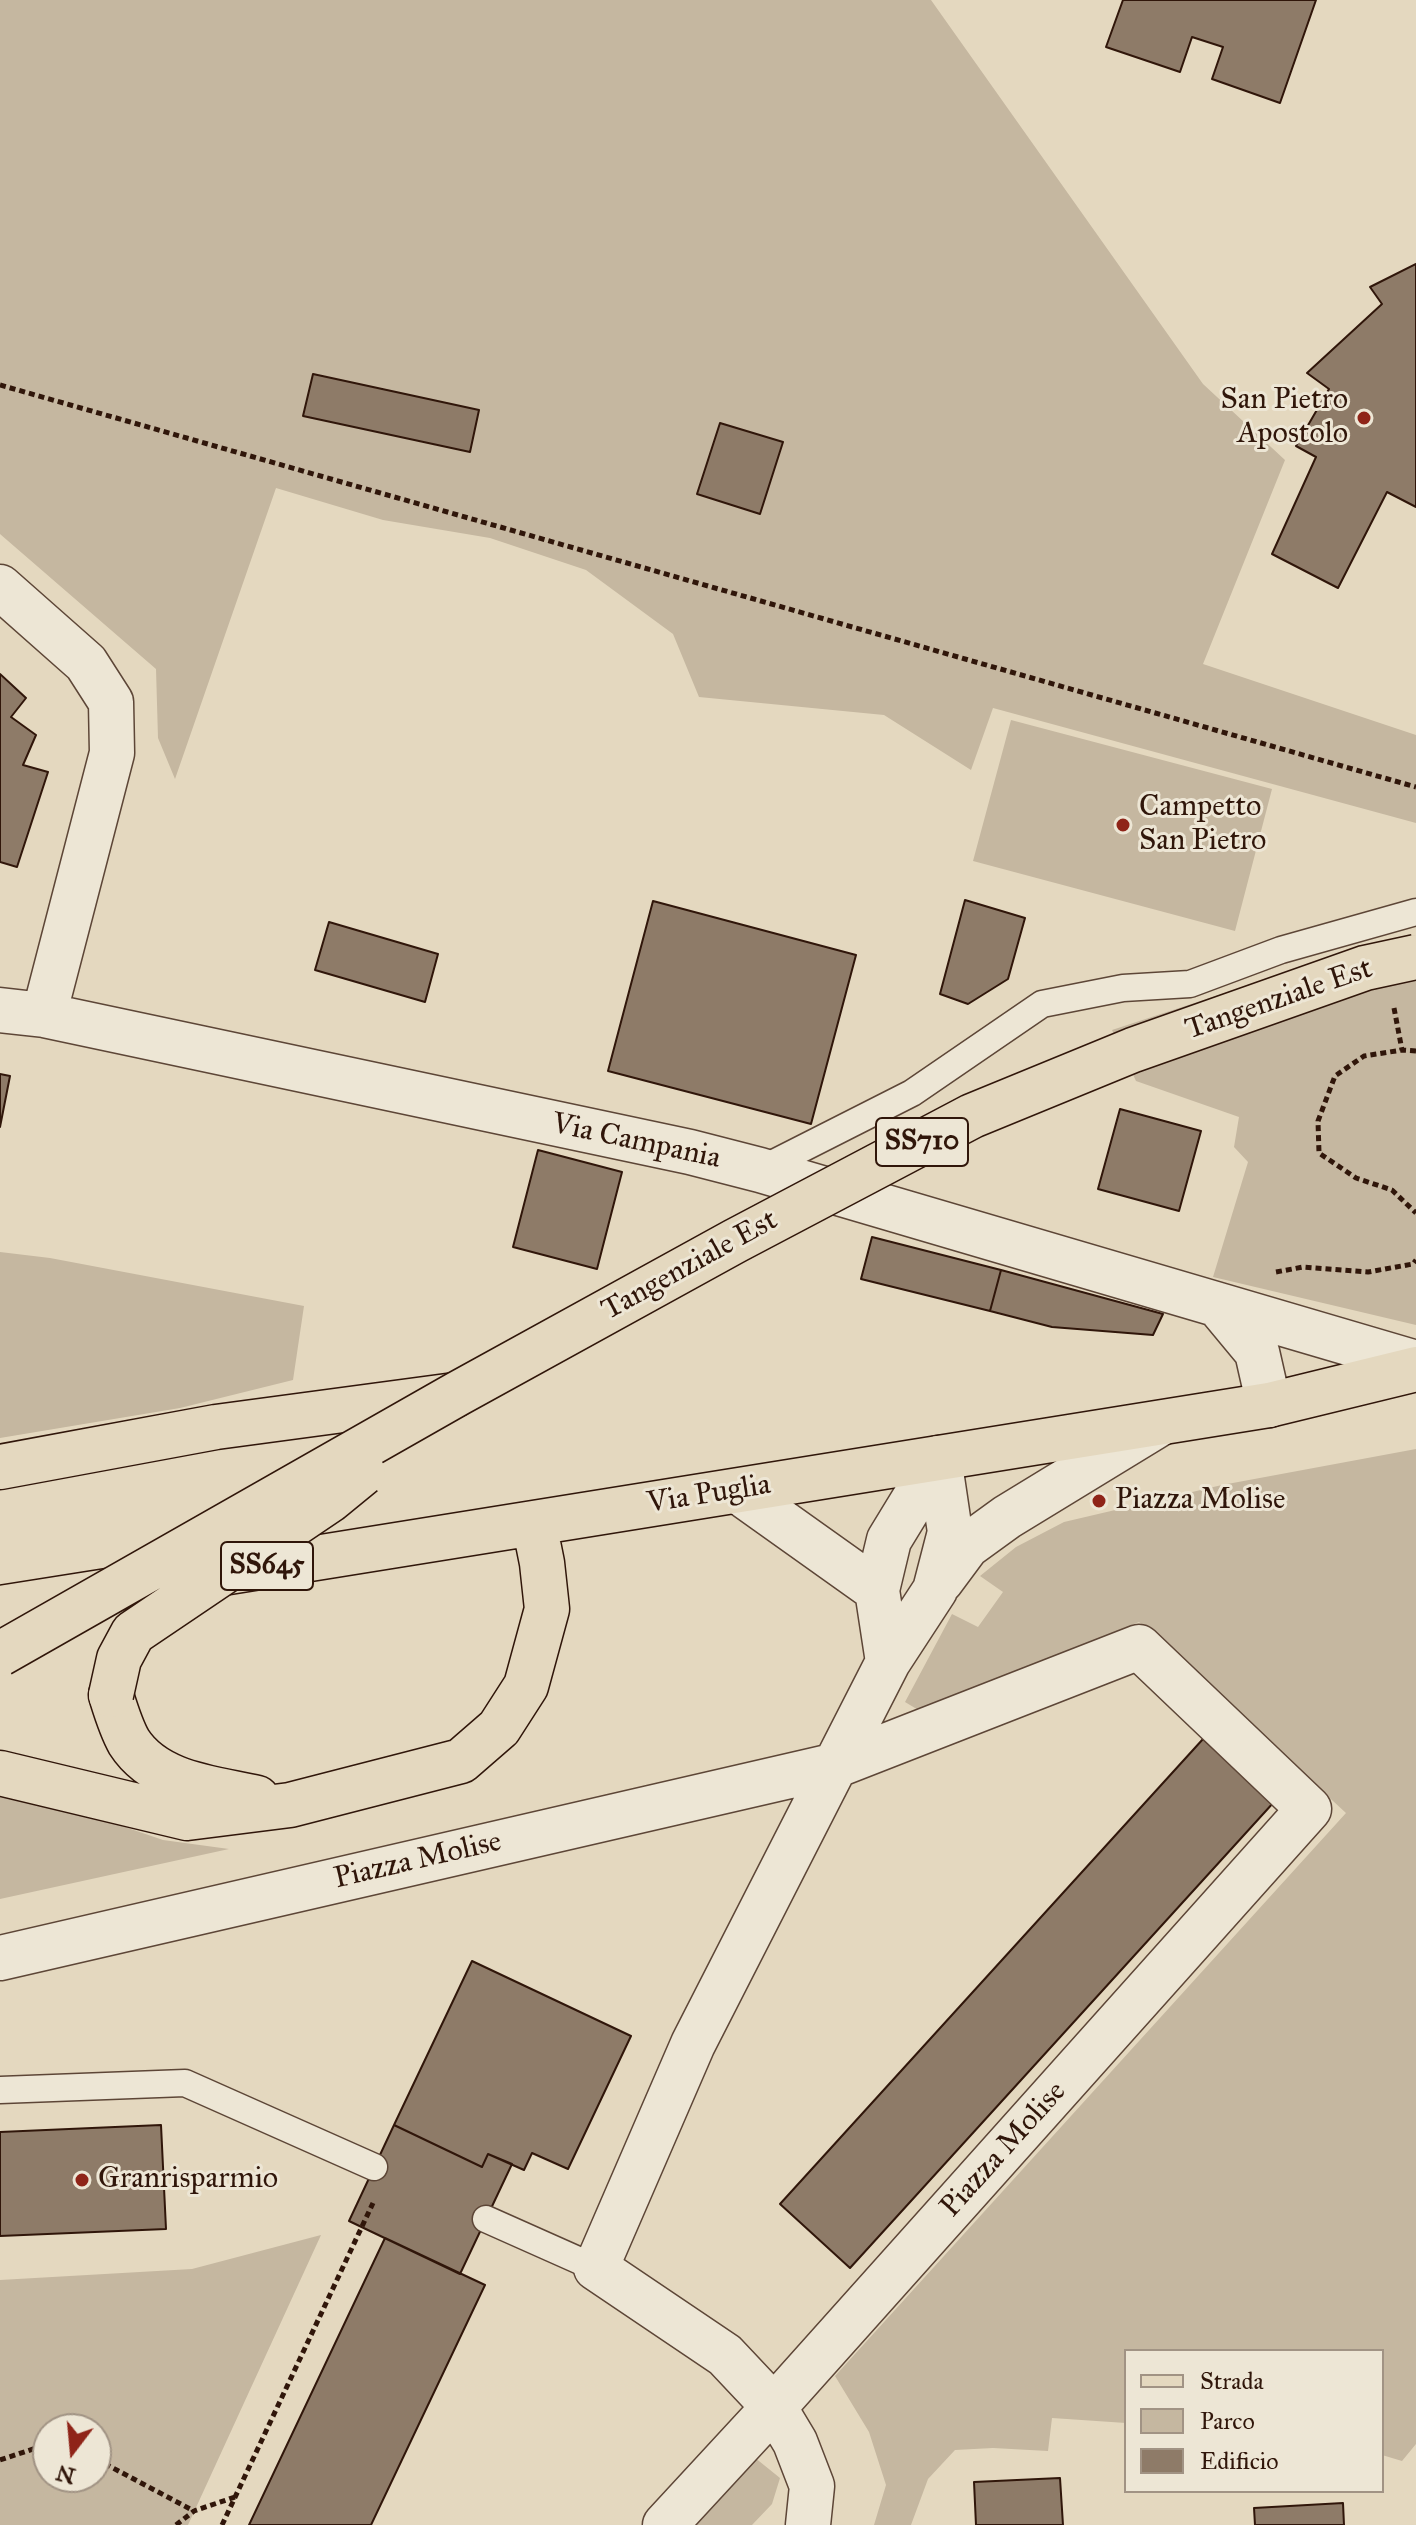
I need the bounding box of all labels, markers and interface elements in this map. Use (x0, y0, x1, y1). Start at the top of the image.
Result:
place label: San Pietro Apostolo (1221, 383, 1348, 454)
marker: San Pietro Apostolo (1355, 409, 1373, 427)
place label: Campetto San Pietro (1139, 790, 1266, 860)
marker: Campetto San Pietro (1114, 816, 1132, 834)
street label: Tangenziale Est (1181, 951, 1377, 1049)
street label: Via Campania (548, 1107, 724, 1177)
road number: SS710 (876, 1118, 968, 1166)
street label: Tangenziale Est (596, 1203, 784, 1329)
street label: Via Puglia (645, 1467, 773, 1523)
place label: Piazza Molise (1115, 1483, 1286, 1519)
marker: Piazza Molise (1090, 1492, 1108, 1510)
road number: SS645 (221, 1542, 313, 1590)
street label: Piazza Molise (331, 1824, 505, 1898)
street label: Piazza Molise (934, 2075, 1074, 2225)
place label: Granrisparmio (98, 2162, 278, 2198)
marker: Granrisparmio (73, 2171, 91, 2189)
legend (1124, 2349, 1384, 2493)
text: Strada (1200, 2366, 1264, 2396)
text: Parco (1200, 2406, 1255, 2436)
north arrow (32, 2413, 112, 2493)
text: Edificio (1200, 2446, 1279, 2476)
text: N (53, 2459, 79, 2490)

